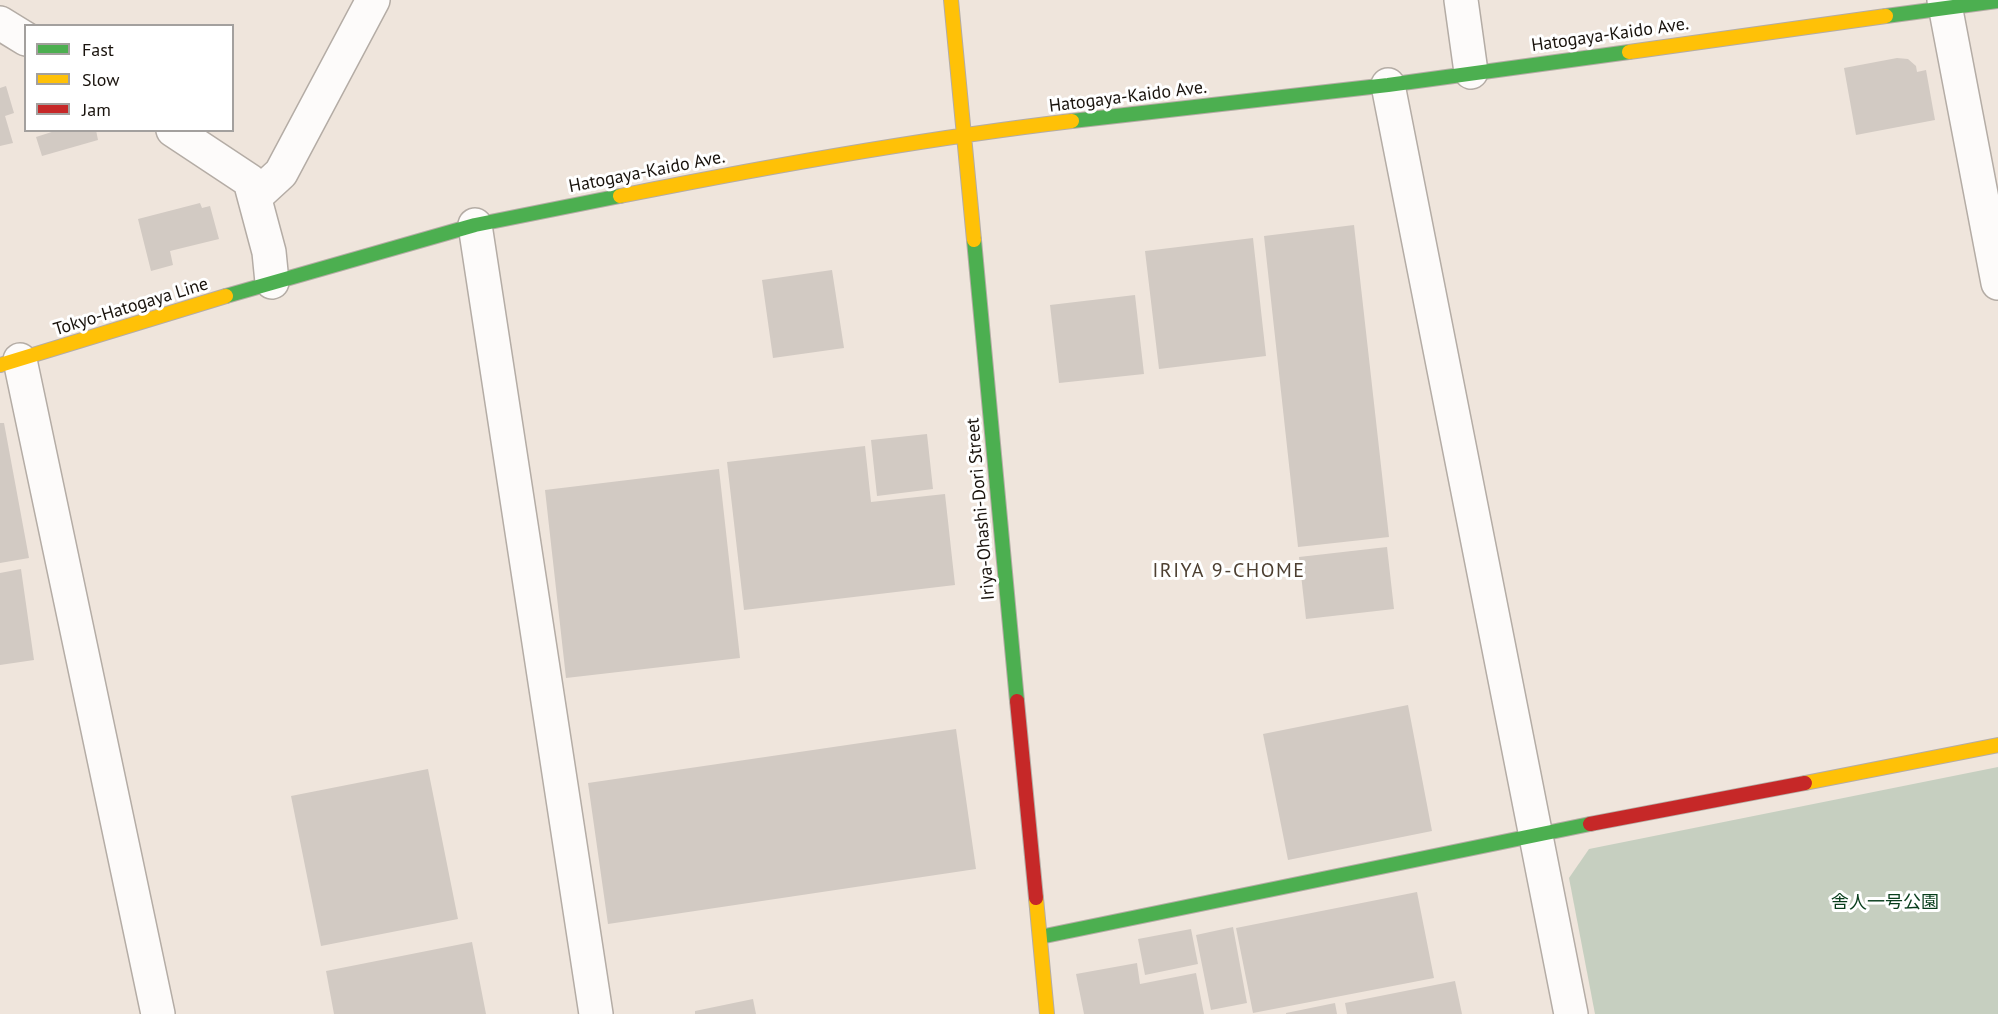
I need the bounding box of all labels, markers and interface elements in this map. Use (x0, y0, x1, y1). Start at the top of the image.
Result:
street label: Hatogaya-Kaido Ave. (1530, 13, 1690, 57)
legend (24, 24, 234, 132)
text: Fast (82, 38, 114, 61)
text: Slow (82, 68, 120, 91)
street label: Hatogaya-Kaido Ave. (1048, 77, 1208, 117)
text: Jam (82, 98, 111, 121)
street label: Hatogaya-Kaido Ave. (567, 146, 727, 198)
street label: Tokyo-Hatogaya Line (51, 273, 211, 341)
street label: Iriya-Ohashi-Dori Street (962, 417, 1000, 601)
district label: IRIYA 9-CHOME (1152, 559, 1306, 583)
park label: 舎人一号公園 (1831, 892, 1939, 914)

